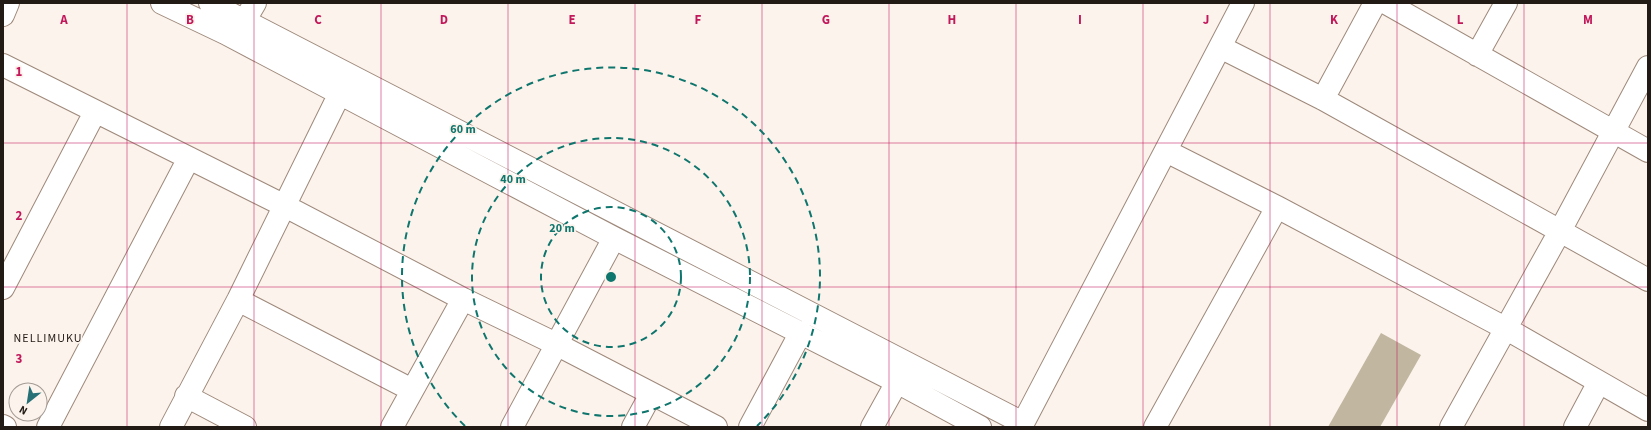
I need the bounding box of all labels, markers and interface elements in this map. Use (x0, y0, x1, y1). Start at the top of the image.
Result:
text: A (59, 11, 68, 29)
text: B (186, 11, 194, 29)
text: C (314, 11, 322, 29)
text: D (440, 11, 448, 29)
text: E (568, 11, 576, 29)
text: F (695, 11, 702, 29)
text: G (822, 11, 830, 29)
text: H (948, 11, 956, 29)
text: I (1078, 11, 1082, 29)
text: J (1203, 11, 1209, 29)
text: K (1330, 11, 1339, 29)
text: L (1457, 11, 1464, 29)
text: M (1583, 11, 1593, 29)
text: 1 (16, 63, 23, 81)
text: 60 m (450, 121, 476, 138)
text: 40 m (500, 171, 526, 188)
text: 2 (16, 207, 23, 225)
text: 20 m (549, 220, 575, 237)
centre of rings (604, 270, 618, 284)
district label: NELLIMUKU (14, 330, 82, 347)
text: 3 (16, 350, 23, 368)
north arrow (8, 382, 48, 422)
text: N (16, 402, 30, 419)

